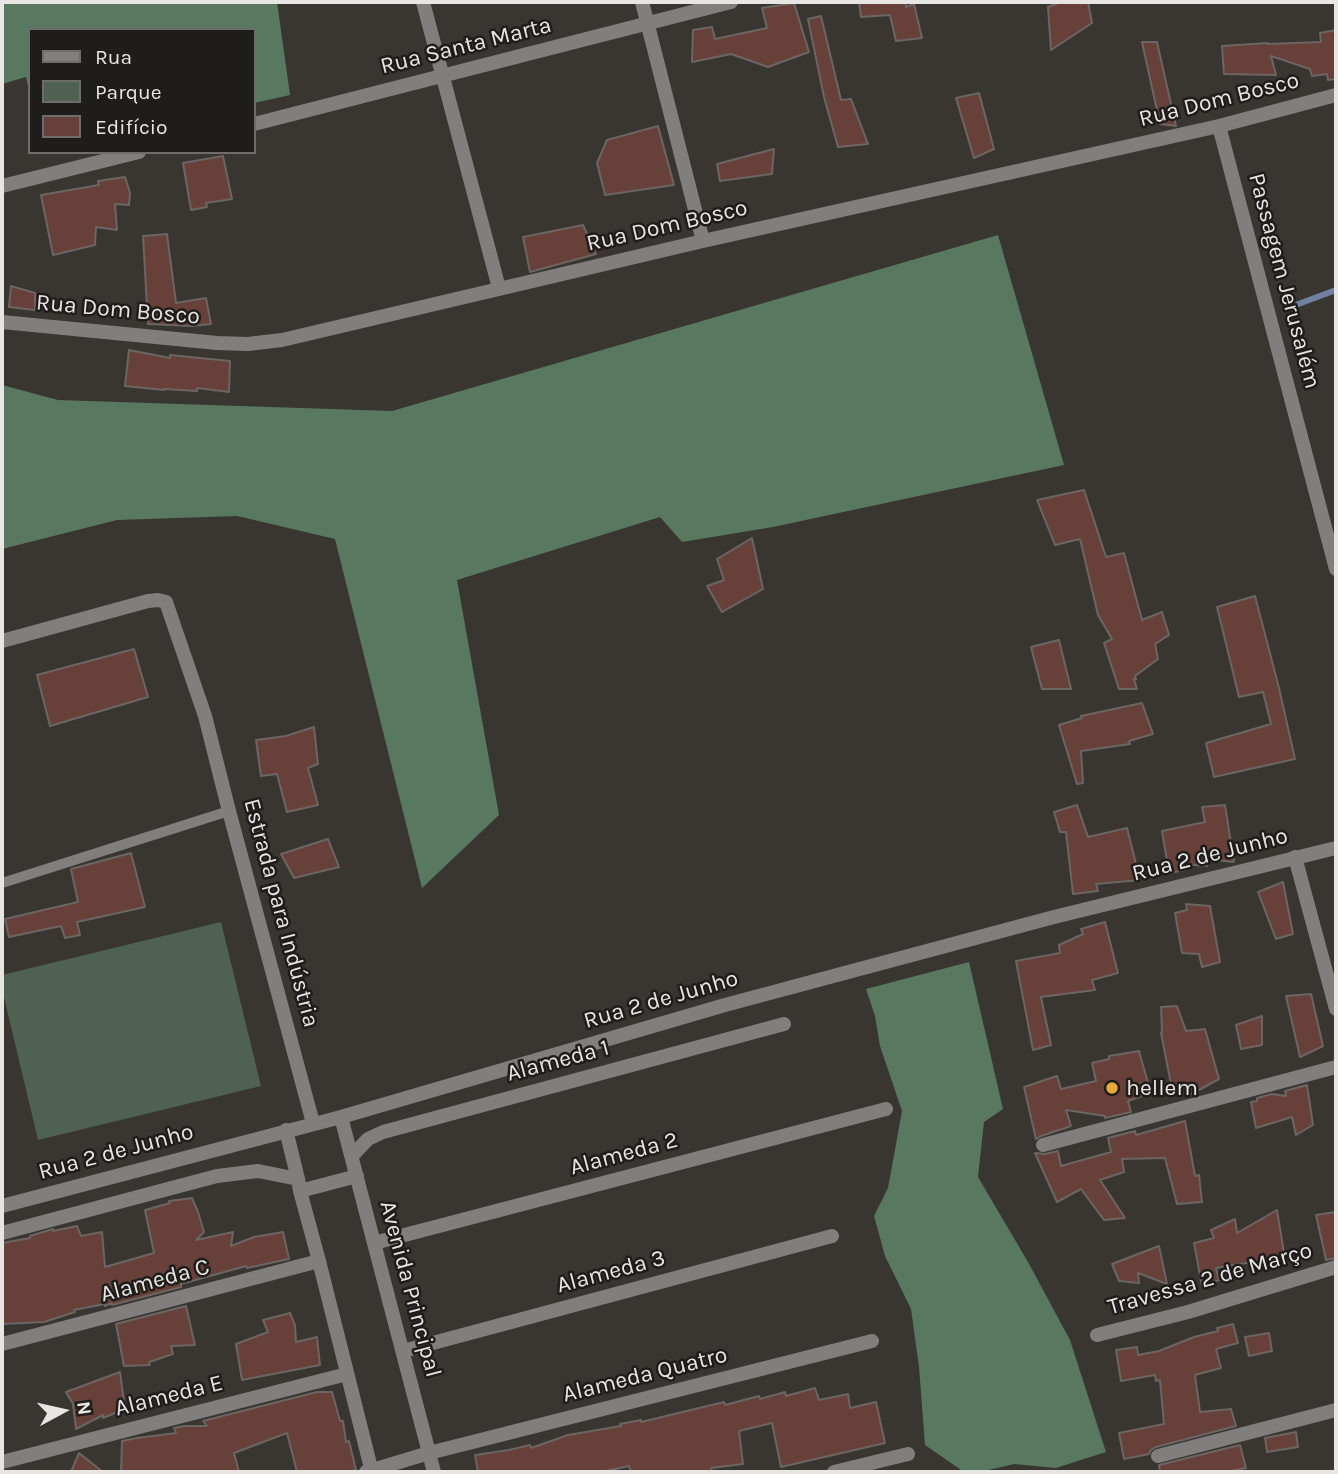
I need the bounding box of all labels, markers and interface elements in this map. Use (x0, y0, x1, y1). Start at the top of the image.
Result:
street label: Rua Santa Marta (378, 11, 554, 81)
legend (28, 28, 256, 154)
text: Rua (95, 45, 132, 69)
street label: Rua Dom Bosco (1136, 67, 1302, 133)
text: Parque (95, 80, 162, 104)
text: Edifício (95, 115, 168, 139)
street label: Passagem Jerusalém (1242, 170, 1326, 392)
street label: Rua Dom Bosco (584, 194, 750, 258)
street label: Rua Dom Bosco (35, 289, 201, 331)
street label: Estrada para Indústria (237, 796, 325, 1030)
street label: Rua 2 de Junho (1129, 822, 1291, 888)
street label: Rua 2 de Junho (581, 965, 741, 1035)
street label: Alameda 1 (504, 1034, 612, 1088)
place label: hellem (1126, 1074, 1198, 1102)
marker: hellem (1104, 1080, 1120, 1096)
street label: Rua 2 de Junho (35, 1118, 197, 1186)
street label: Alameda 2 (567, 1126, 681, 1182)
street label: Avenida Principal (373, 1198, 447, 1380)
street label: Travessa 2 de Março (1105, 1237, 1315, 1321)
street label: Alameda 3 (554, 1244, 668, 1300)
street label: Alameda C (98, 1253, 212, 1309)
street label: Alameda Quatro (560, 1341, 730, 1409)
street label: Alameda E (112, 1369, 226, 1423)
north arrow (28, 1376, 98, 1446)
text: N (72, 1400, 96, 1416)

